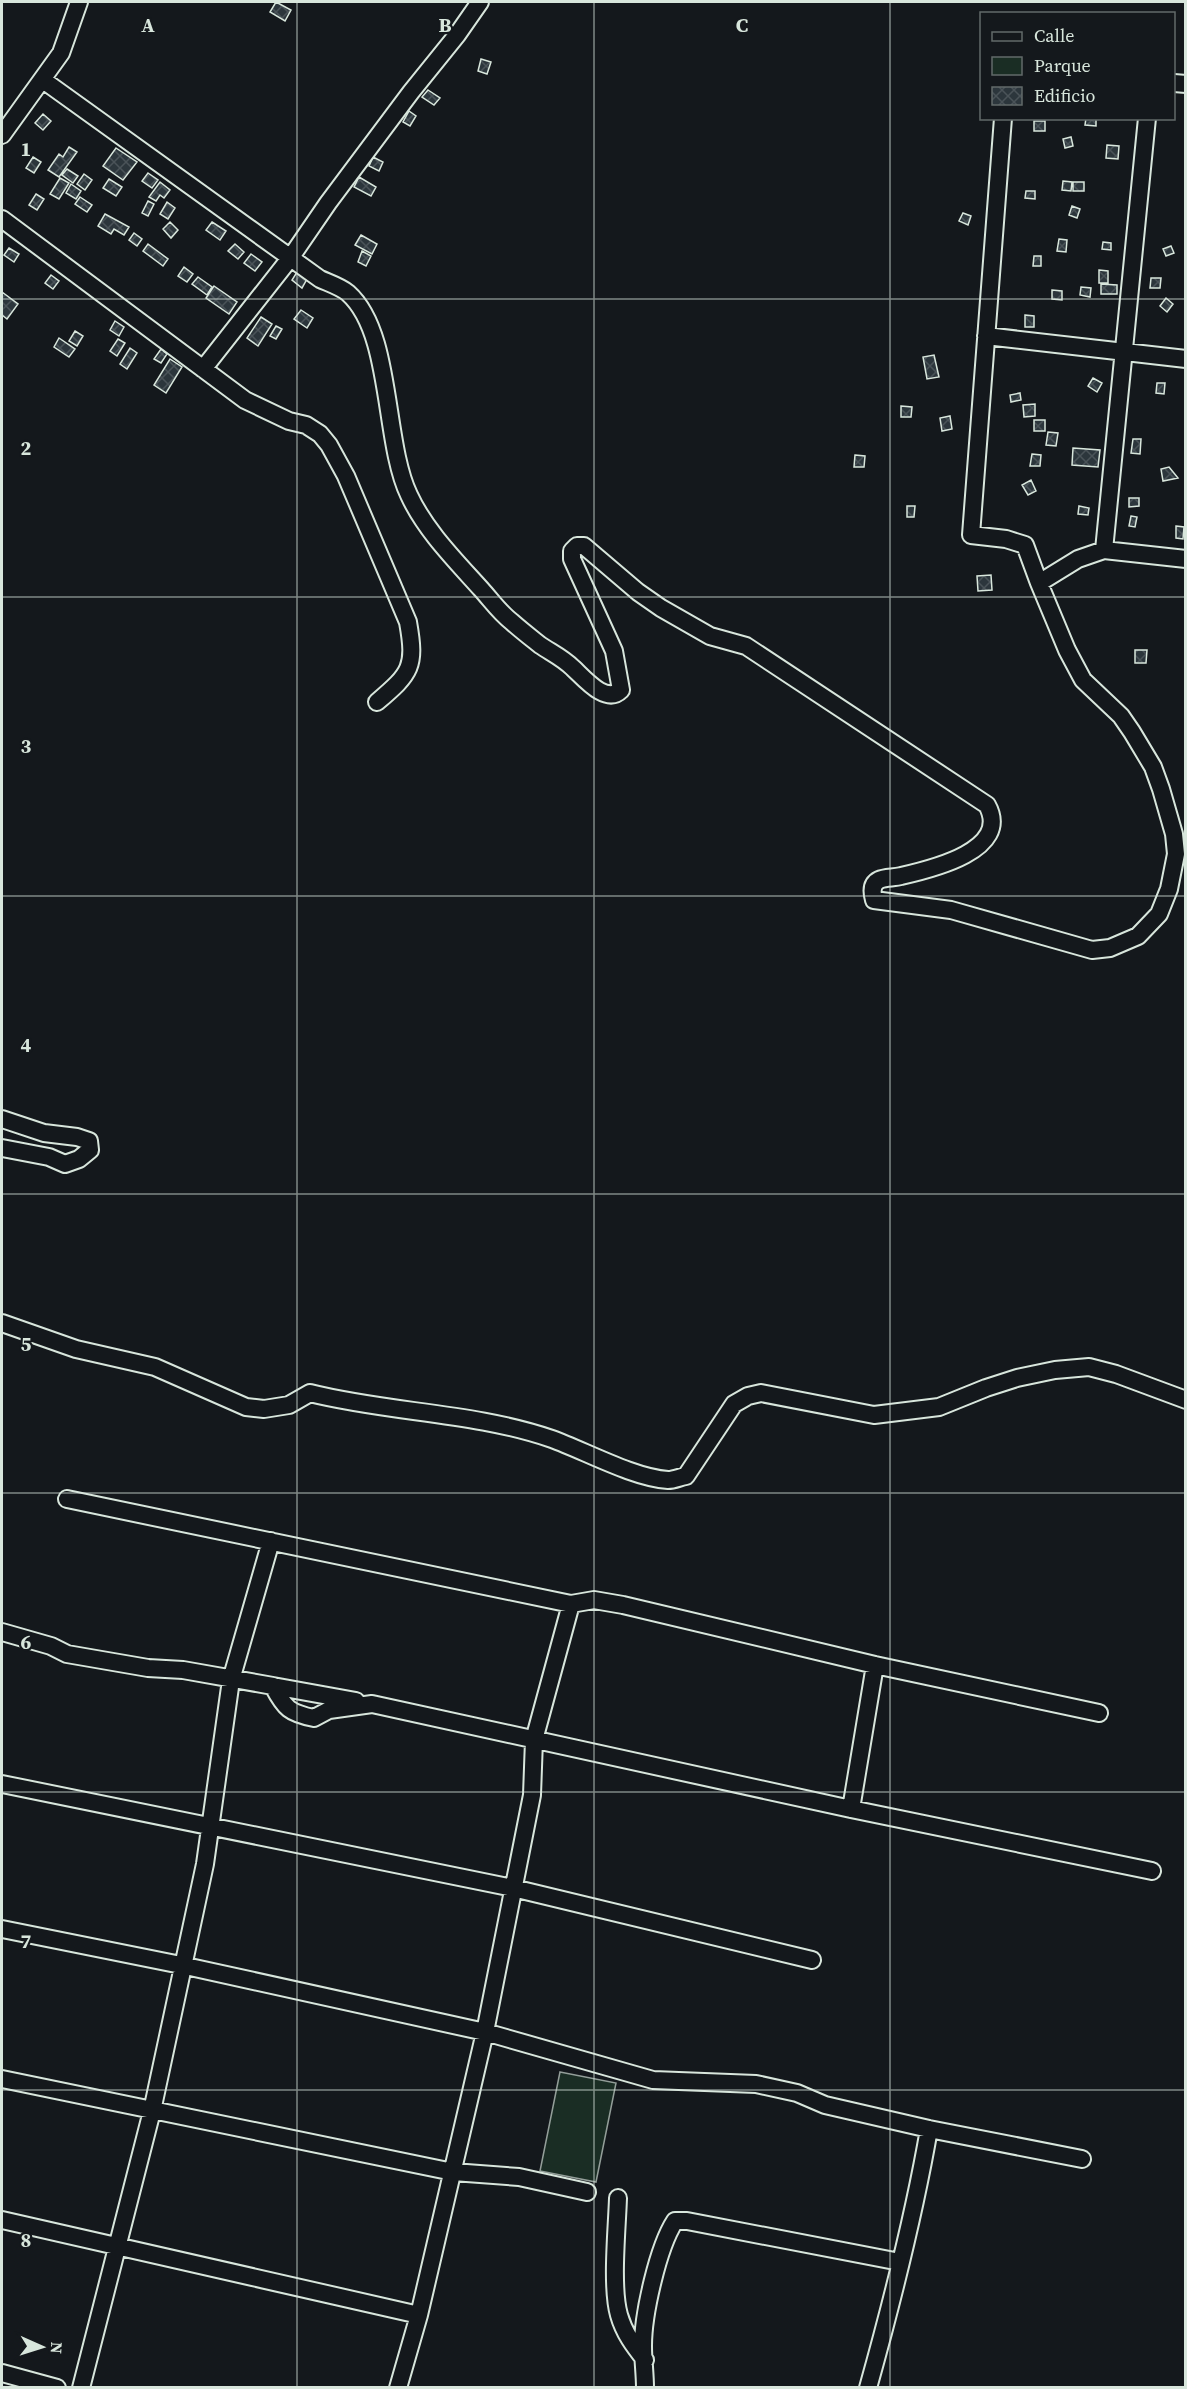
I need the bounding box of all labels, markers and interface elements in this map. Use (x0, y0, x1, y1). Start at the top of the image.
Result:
text: A (141, 11, 155, 39)
text: B (438, 11, 452, 39)
text: C (736, 11, 748, 39)
legend (980, 12, 1175, 120)
text: Calle (1034, 23, 1074, 48)
text: Parque (1034, 53, 1091, 78)
text: Edificio (1034, 83, 1095, 108)
text: 1 (21, 135, 31, 163)
text: 2 (21, 434, 32, 462)
text: 3 (21, 732, 32, 760)
text: 4 (21, 1031, 32, 1059)
text: 5 (21, 1330, 32, 1358)
text: 6 (21, 1628, 32, 1656)
text: 7 (21, 1927, 32, 1955)
text: 8 (21, 2226, 31, 2254)
north arrow (12, 2317, 72, 2377)
text: N (46, 2341, 68, 2355)

